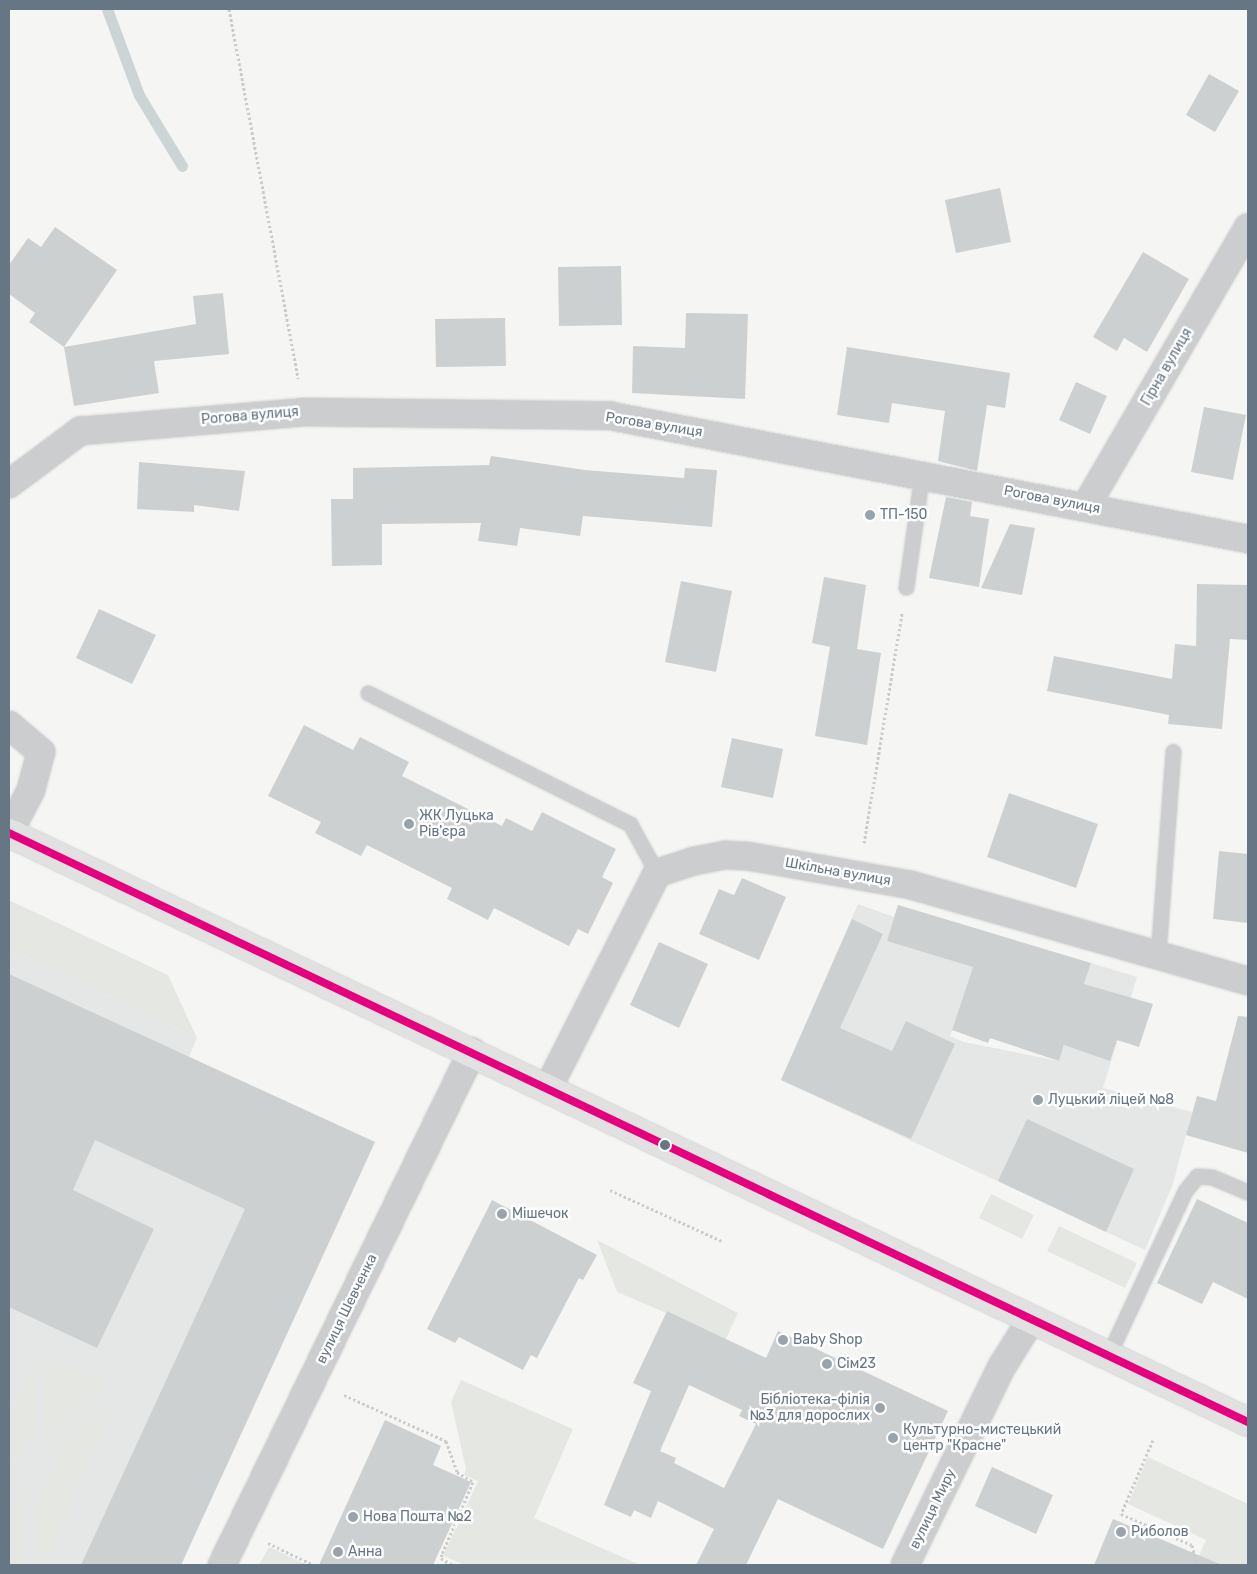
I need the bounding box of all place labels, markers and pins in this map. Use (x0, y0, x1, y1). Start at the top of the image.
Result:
place label: ТП-150 (880, 507, 927, 523)
marker: ТП-150 (864, 509, 876, 521)
place label: ЖК Луцька Рів'єра (419, 808, 494, 840)
marker: ЖК Луцька Рів'єра (403, 818, 415, 830)
place label: Луцький ліцей №8 (1048, 1092, 1174, 1108)
marker: Луцький ліцей №8 (1032, 1094, 1044, 1106)
unlabelled marker (660, 1140, 670, 1150)
place label: Мішечок (512, 1206, 569, 1222)
marker: Мішечок (496, 1208, 508, 1220)
place label: Baby Shop (793, 1332, 863, 1348)
marker: Baby Shop (777, 1334, 789, 1346)
place label: Сім23 (837, 1356, 876, 1372)
marker: Сім23 (821, 1358, 833, 1370)
place label: Бібліотека-філія №3 для дорослих (750, 1392, 870, 1424)
marker: Бібліотека-філія №3 для дорослих (874, 1402, 886, 1414)
place label: Культурно-мистецький центр "Красне" (903, 1422, 1061, 1454)
marker: Культурно-мистецький центр "Красне" (887, 1432, 899, 1444)
place label: Нова Пошта №2 (363, 1509, 472, 1525)
marker: Нова Пошта №2 (347, 1511, 359, 1523)
place label: Риболов (1131, 1524, 1189, 1540)
marker: Риболов (1115, 1526, 1127, 1538)
place label: Анна (348, 1544, 382, 1560)
marker: Анна (332, 1546, 344, 1558)

